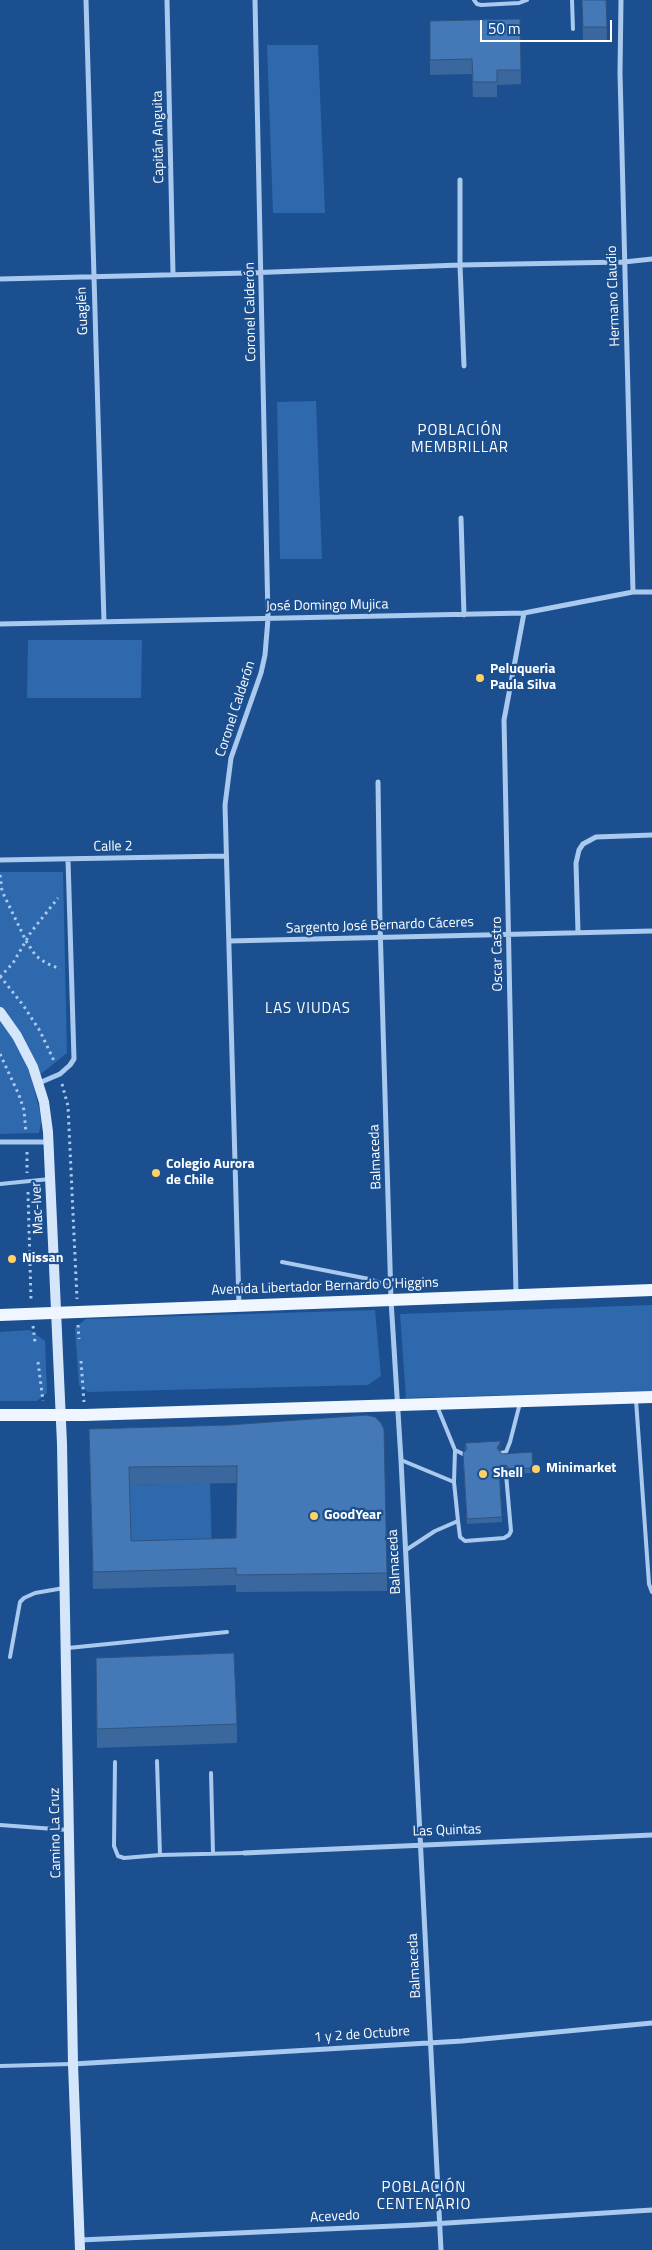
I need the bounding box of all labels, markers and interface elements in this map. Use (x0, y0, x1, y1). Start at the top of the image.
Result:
scale bar (482, 10, 614, 42)
text: 50 m (488, 17, 521, 40)
street label: Capitán Anguita (150, 90, 168, 184)
street label: Hermano Claudio (604, 245, 624, 347)
street label: Coronel Calderón (242, 262, 260, 362)
street label: Guaglén (74, 287, 92, 335)
district label: POBLACIÓN MEMBRILLAR (410, 422, 510, 457)
street label: José Domingo Mujica (265, 597, 389, 615)
street label: Coronel Calderón (213, 659, 259, 759)
place label: Peluqueria Paula Silva (490, 662, 556, 694)
marker: Peluqueria Paula Silva (474, 672, 486, 684)
street label: Calle 2 (93, 838, 133, 856)
street label: Sargento José Bernardo Cáceres (286, 914, 474, 938)
street label: Oscar Castro (489, 916, 507, 992)
district label: LAS VIUDAS (264, 1000, 352, 1018)
street label: Balmaceda (366, 1124, 386, 1190)
place label: Colegio Aurora de Chile (166, 1157, 255, 1190)
marker: Colegio Aurora de Chile (150, 1167, 162, 1179)
street label: Mac-Iver (28, 1181, 48, 1235)
place label: Nissan (22, 1251, 63, 1267)
marker: Nissan (6, 1253, 18, 1265)
street label: Avenida Libertador Bernardo O'Higgins (211, 1275, 439, 1299)
place label: Minimarket (546, 1461, 616, 1477)
marker: Minimarket (530, 1463, 542, 1475)
place label: Shell (493, 1466, 523, 1482)
marker: Shell (477, 1468, 489, 1480)
place label: GoodYear (324, 1508, 381, 1524)
marker: GoodYear (308, 1510, 320, 1522)
street label: Balmaceda (385, 1529, 405, 1595)
street label: Camino La Cruz (47, 1788, 65, 1878)
street label: Las Quintas (412, 1821, 482, 1841)
street label: Balmaceda (405, 1933, 425, 1999)
street label: 1 y 2 de Octubre (313, 2023, 411, 2047)
district label: POBLACIÓN CENTENARIO (375, 2179, 473, 2214)
street label: Acevedo (310, 2207, 360, 2227)

